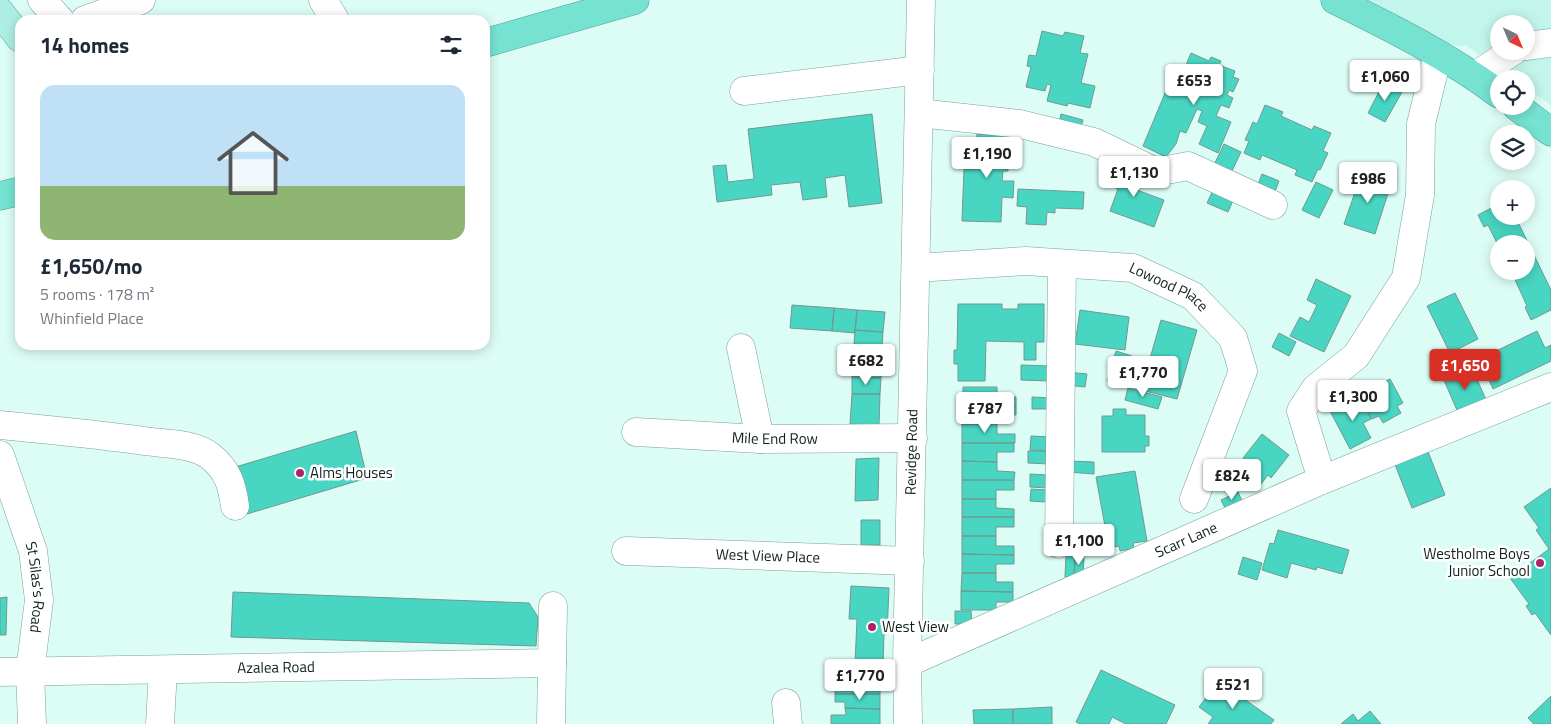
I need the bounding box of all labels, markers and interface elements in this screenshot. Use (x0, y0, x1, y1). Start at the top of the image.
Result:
north arrow (1490, 15, 1535, 60)
map controls (1490, 15, 1535, 280)
text: 14 homes (40, 29, 129, 61)
icon: filters (437, 31, 465, 59)
pin: £1,060 (1344, 59, 1426, 102)
pin: £653 (1164, 64, 1224, 106)
text: £1,060 (1360, 64, 1410, 88)
text: £653 (1176, 68, 1212, 92)
button: locate (1490, 70, 1535, 115)
icon: home (208, 118, 298, 208)
button: layers (1490, 125, 1535, 170)
pin: £1,190 (946, 136, 1028, 179)
text: £1,190 (962, 141, 1012, 165)
pin: £1,130 (1093, 156, 1175, 198)
text: £1,130 (1109, 160, 1159, 184)
pin: £986 (1338, 162, 1398, 204)
text: £986 (1350, 166, 1386, 190)
button: + (1490, 180, 1535, 225)
button: − (1490, 235, 1535, 280)
text: £1,650/mo (40, 250, 142, 282)
street label: Lowood Place (1126, 256, 1214, 317)
text: 5 rooms · 178 m² (40, 282, 154, 306)
text: Whinfield Place (40, 306, 144, 330)
pin: £682 (836, 344, 896, 386)
text: £682 (848, 348, 884, 372)
pin: £1,650 (1424, 348, 1506, 391)
text: £1,650 (1440, 353, 1490, 377)
pin: £1,770 (1102, 356, 1184, 398)
text: £1,770 (1118, 360, 1168, 384)
pin: £1,300 (1312, 380, 1394, 422)
text: £1,300 (1328, 384, 1378, 408)
pin: £787 (955, 392, 1015, 434)
text: £787 (967, 396, 1003, 420)
street label: Revidge Road (899, 409, 923, 495)
street label: Mile End Row (731, 425, 818, 450)
pin: £824 (1202, 458, 1262, 501)
place label: Alms Houses (310, 461, 393, 484)
text: £824 (1214, 463, 1250, 487)
marker: Alms Houses (294, 467, 306, 479)
street label: Scarr Lane (1151, 516, 1221, 563)
pin: £1,100 (1038, 524, 1120, 566)
text: £1,100 (1054, 528, 1104, 552)
street label: St Silas's Road (20, 538, 51, 634)
street label: West View Place (715, 542, 820, 569)
place label: Westholme Boys Junior School (1423, 542, 1530, 582)
marker: Westholme Boys Junior School (1534, 557, 1546, 569)
place label: West View (882, 615, 949, 638)
marker: West View (866, 621, 878, 633)
street label: Azalea Road (237, 655, 315, 679)
pin: £1,770 (819, 658, 901, 701)
text: £1,770 (835, 663, 885, 687)
pin: £521 (1203, 668, 1263, 710)
text: £521 (1215, 672, 1251, 696)

